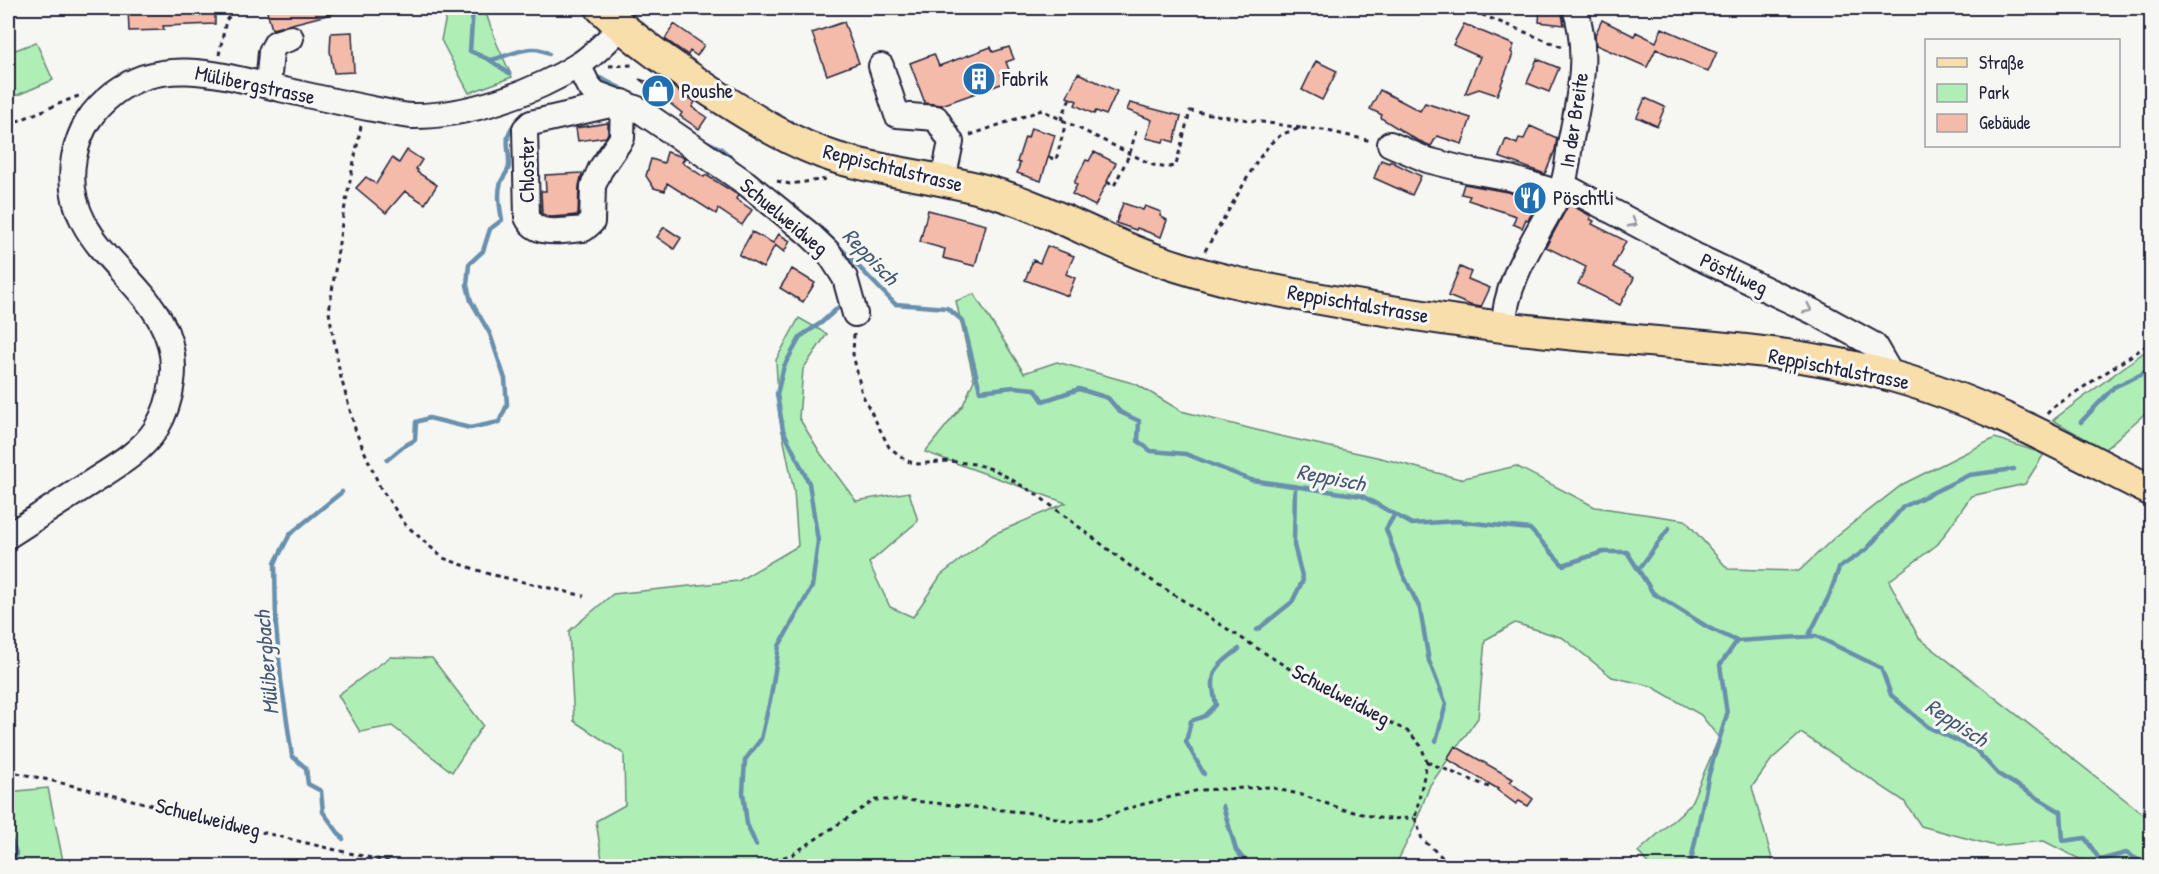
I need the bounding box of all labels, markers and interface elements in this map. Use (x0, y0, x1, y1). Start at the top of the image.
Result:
legend (1925, 39, 2120, 147)
text: Straße (1979, 50, 2024, 75)
street label: Mülibergstrasse (193, 58, 318, 111)
building icon: Fabrik (961, 61, 997, 97)
place label: Fabrik (1001, 64, 1049, 93)
street label: In der Breite (1552, 70, 1595, 170)
shop icon: Poushe (640, 73, 676, 109)
place label: Poushe (681, 76, 733, 105)
text: Park (1979, 80, 2010, 105)
text: Gebäude (1979, 110, 2031, 135)
street label: Reppischtalstrasse (820, 136, 966, 199)
street label: Chloster (512, 137, 541, 203)
street label: Schuelweidweg (734, 171, 835, 262)
restaurant icon: Pöschtli (1512, 180, 1548, 216)
place label: Pöschtli (1553, 183, 1614, 212)
one-way arrow (1627, 216, 1637, 227)
water label: Reppisch (836, 221, 907, 292)
street label: Pöstliweg (1696, 245, 1773, 302)
street label: Reppischtalstrasse (1285, 277, 1431, 330)
one-way arrow (1802, 301, 1813, 313)
street label: Reppischtalstrasse (1766, 341, 1912, 396)
water label: Reppisch (1294, 456, 1369, 499)
water label: Mülibergbach (246, 608, 285, 716)
street label: Schuelweidweg (1287, 657, 1395, 733)
water label: Reppisch (1920, 691, 1995, 754)
street label: Schuelweidweg (153, 790, 264, 845)

